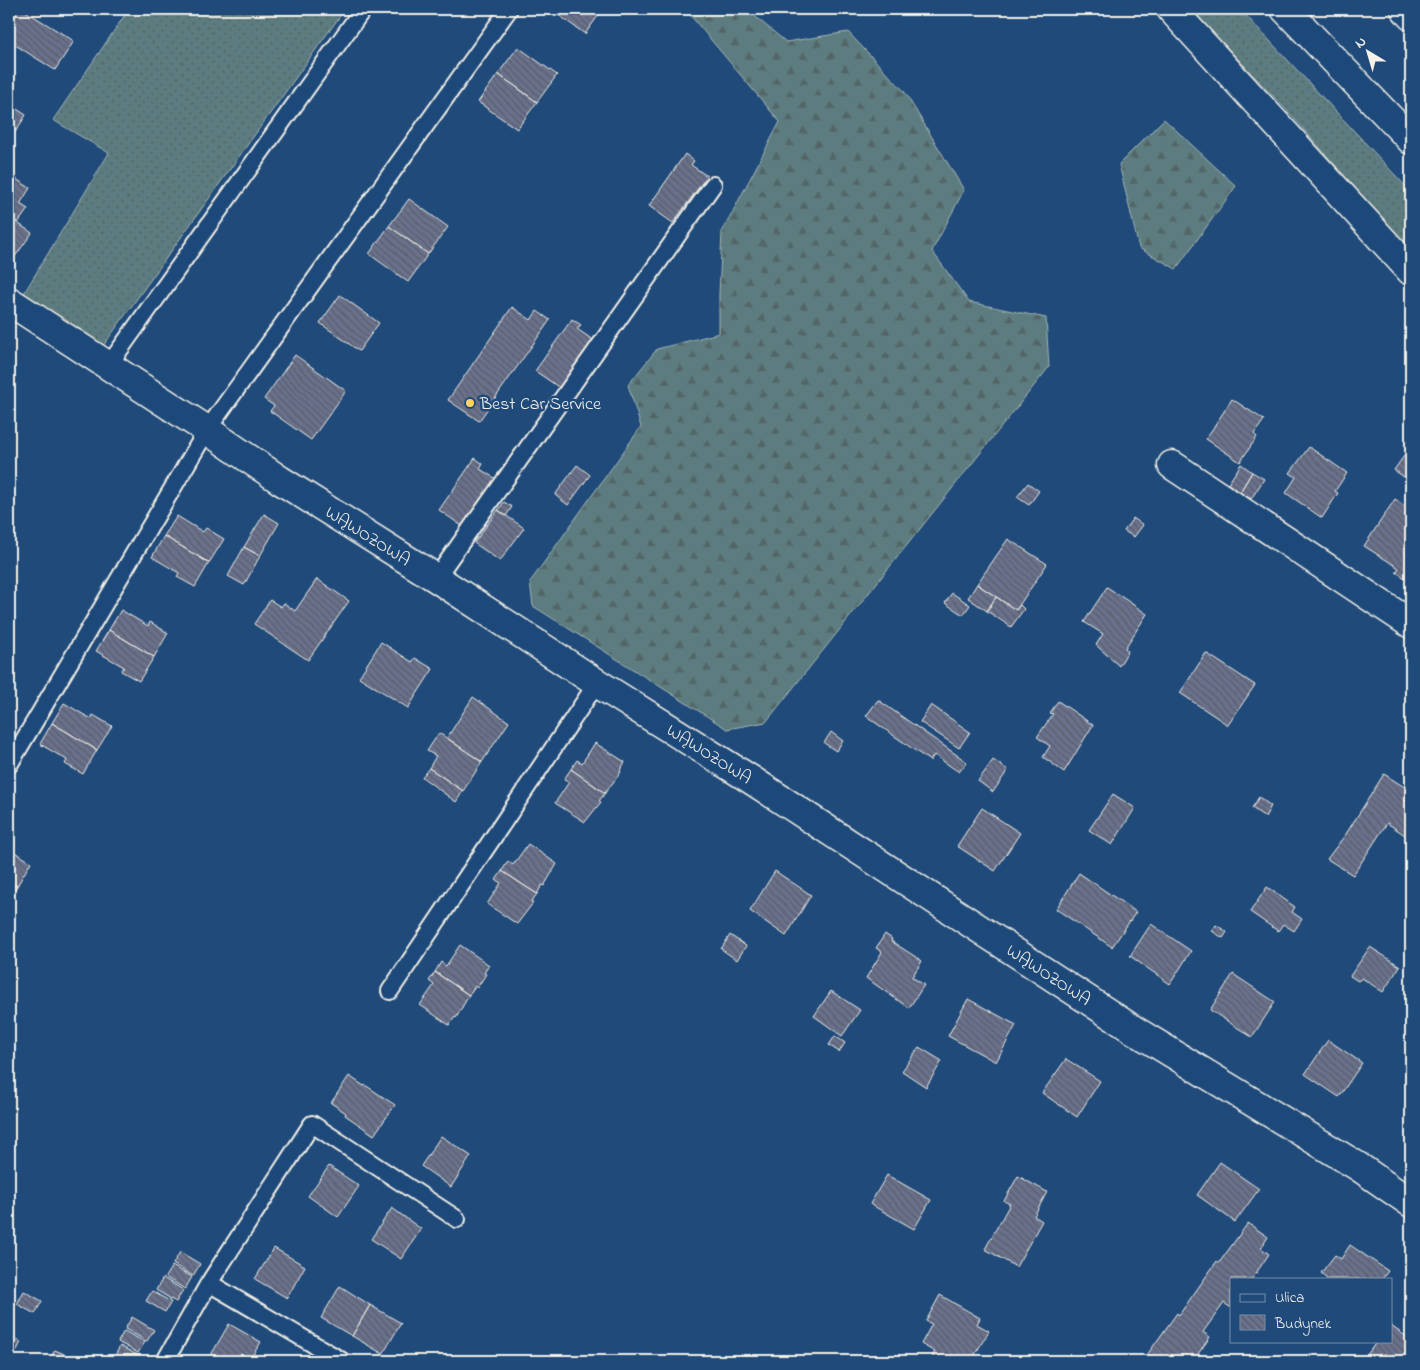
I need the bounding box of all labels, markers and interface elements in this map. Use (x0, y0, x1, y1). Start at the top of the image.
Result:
north arrow (1342, 28, 1392, 78)
text: N (1351, 32, 1371, 54)
place label: Best Car Service (479, 392, 602, 418)
marker: Best Car Service (464, 397, 476, 409)
street label: WĄWOZOWA (319, 500, 415, 574)
street label: WĄWOZOWA (661, 719, 756, 792)
street label: WĄWOZOWA (1000, 939, 1095, 1013)
legend (1230, 1278, 1392, 1342)
text: Ulica (1275, 1287, 1304, 1309)
text: Budynek (1274, 1313, 1332, 1336)

